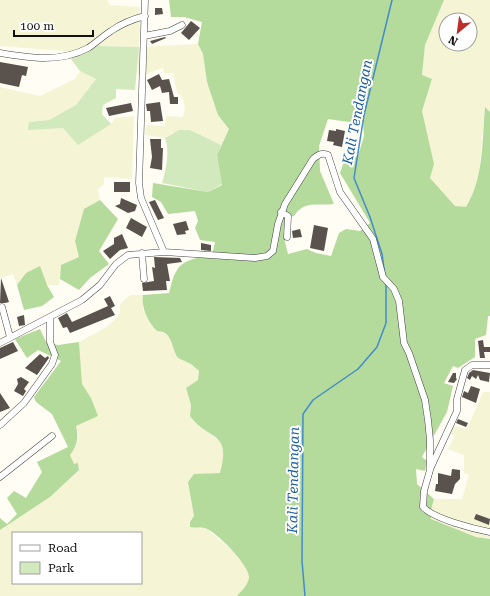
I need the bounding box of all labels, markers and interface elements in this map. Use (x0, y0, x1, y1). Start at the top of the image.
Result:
scale bar (14, 12, 93, 38)
north arrow (438, 12, 478, 52)
text: 100 m (20, 19, 54, 33)
text: N (446, 32, 460, 48)
water label: Kali Tendangan (339, 58, 375, 167)
water label: Kali Tendangan (284, 426, 302, 534)
legend (12, 532, 142, 584)
text: Road (48, 541, 78, 555)
text: Park (48, 561, 75, 575)

